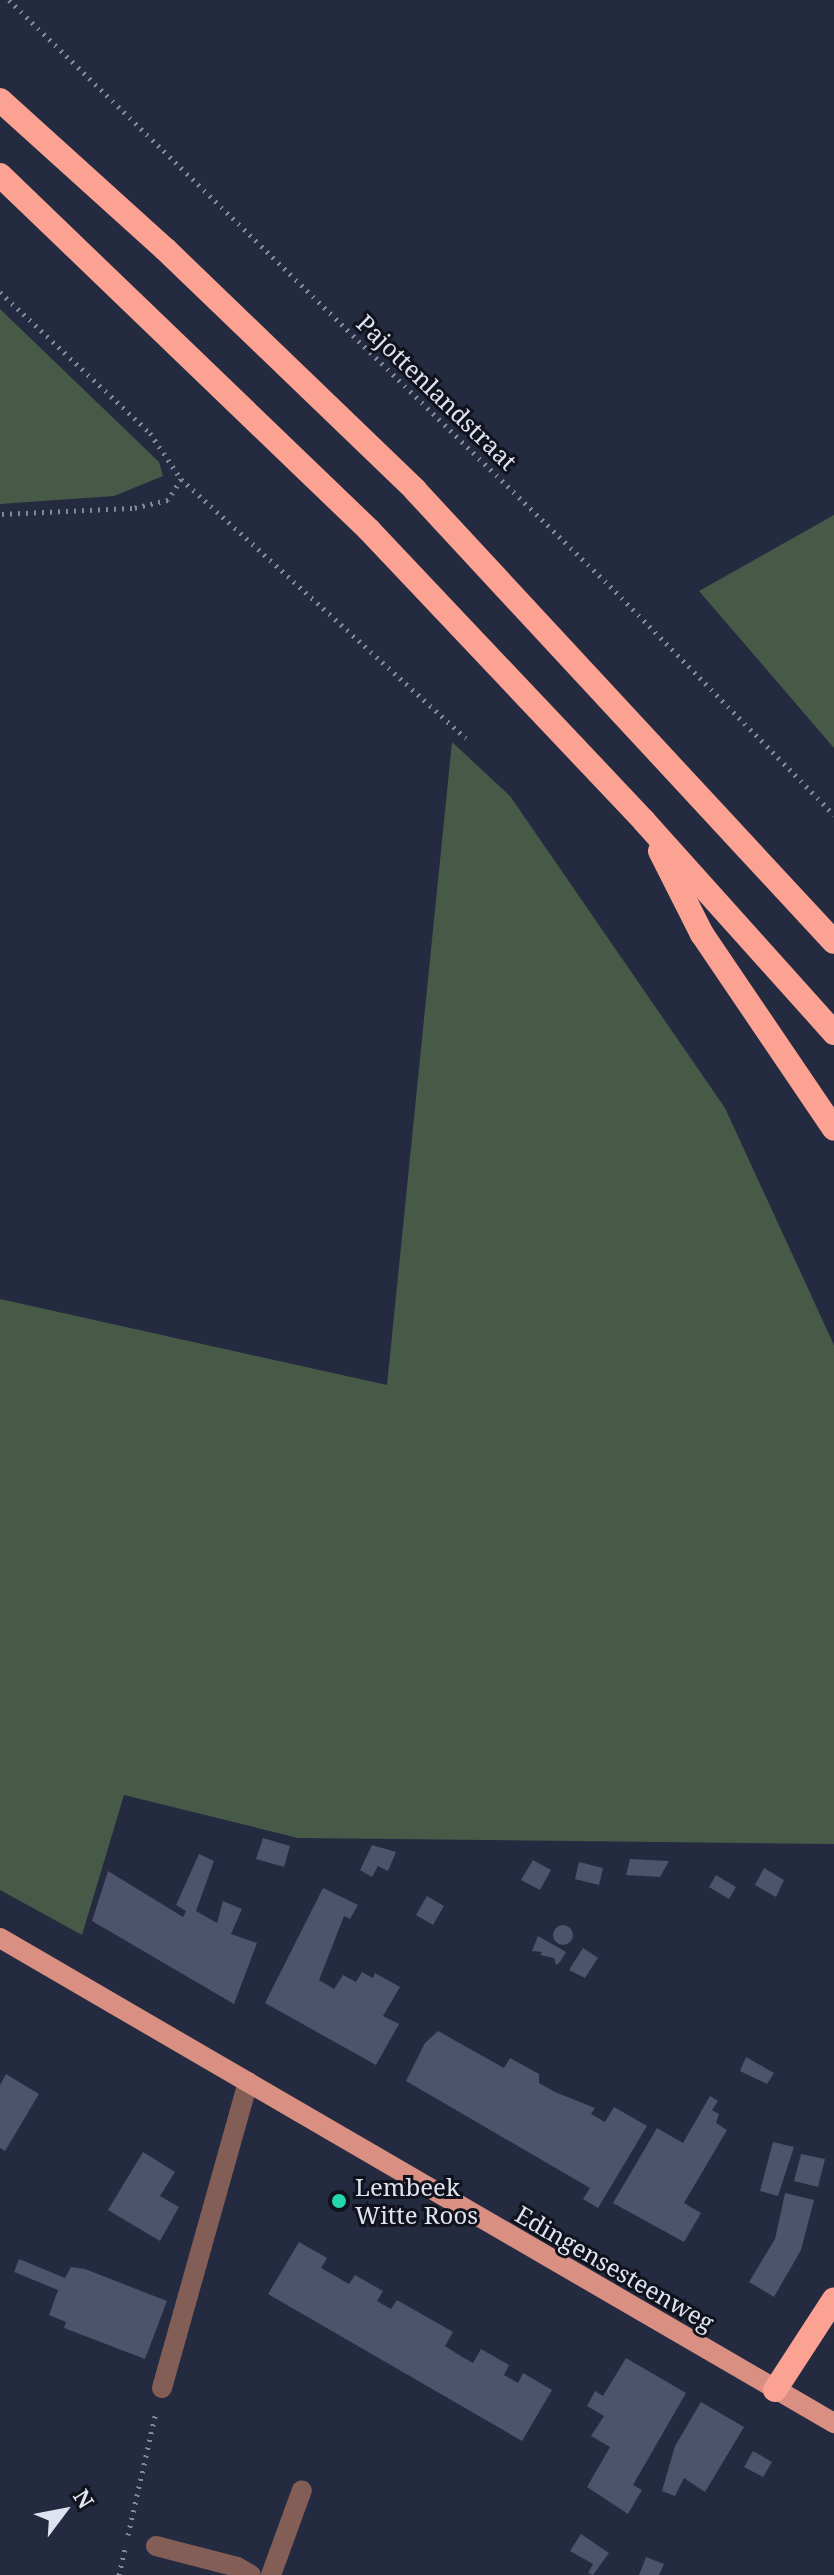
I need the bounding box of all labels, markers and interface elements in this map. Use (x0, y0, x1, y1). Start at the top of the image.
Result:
street label: Pajottenlandstraat (351, 308, 523, 476)
place label: Lembeek Witte Roos (355, 2173, 478, 2229)
marker: Lembeek Witte Roos (330, 2192, 348, 2210)
street label: Edingensesteenweg (511, 2199, 719, 2337)
north arrow (24, 2471, 104, 2551)
text: N (67, 2483, 102, 2514)

